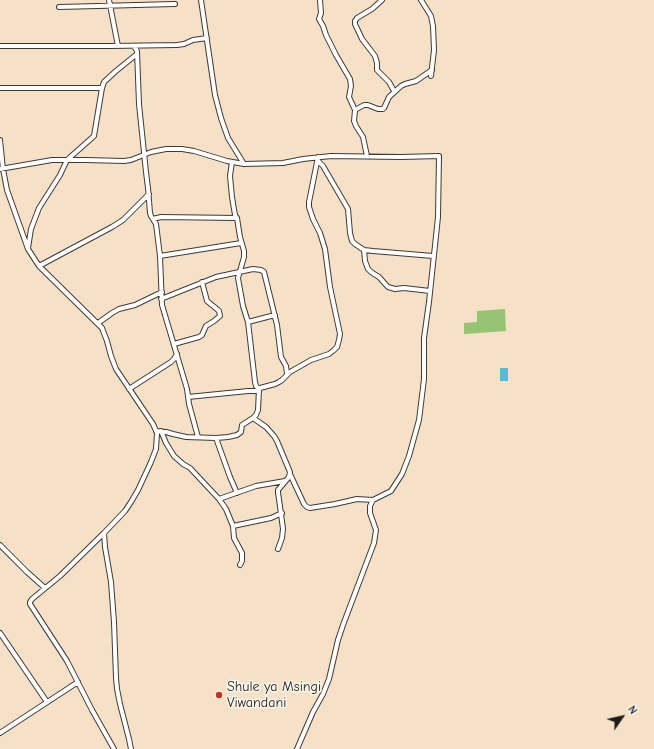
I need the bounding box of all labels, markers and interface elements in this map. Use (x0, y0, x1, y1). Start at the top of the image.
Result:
place label: Shule ya Msingi Viwandani (227, 679, 321, 712)
marker: Shule ya Msingi Viwandani (214, 690, 224, 700)
north arrow (602, 697, 642, 737)
text: N (625, 703, 640, 717)

